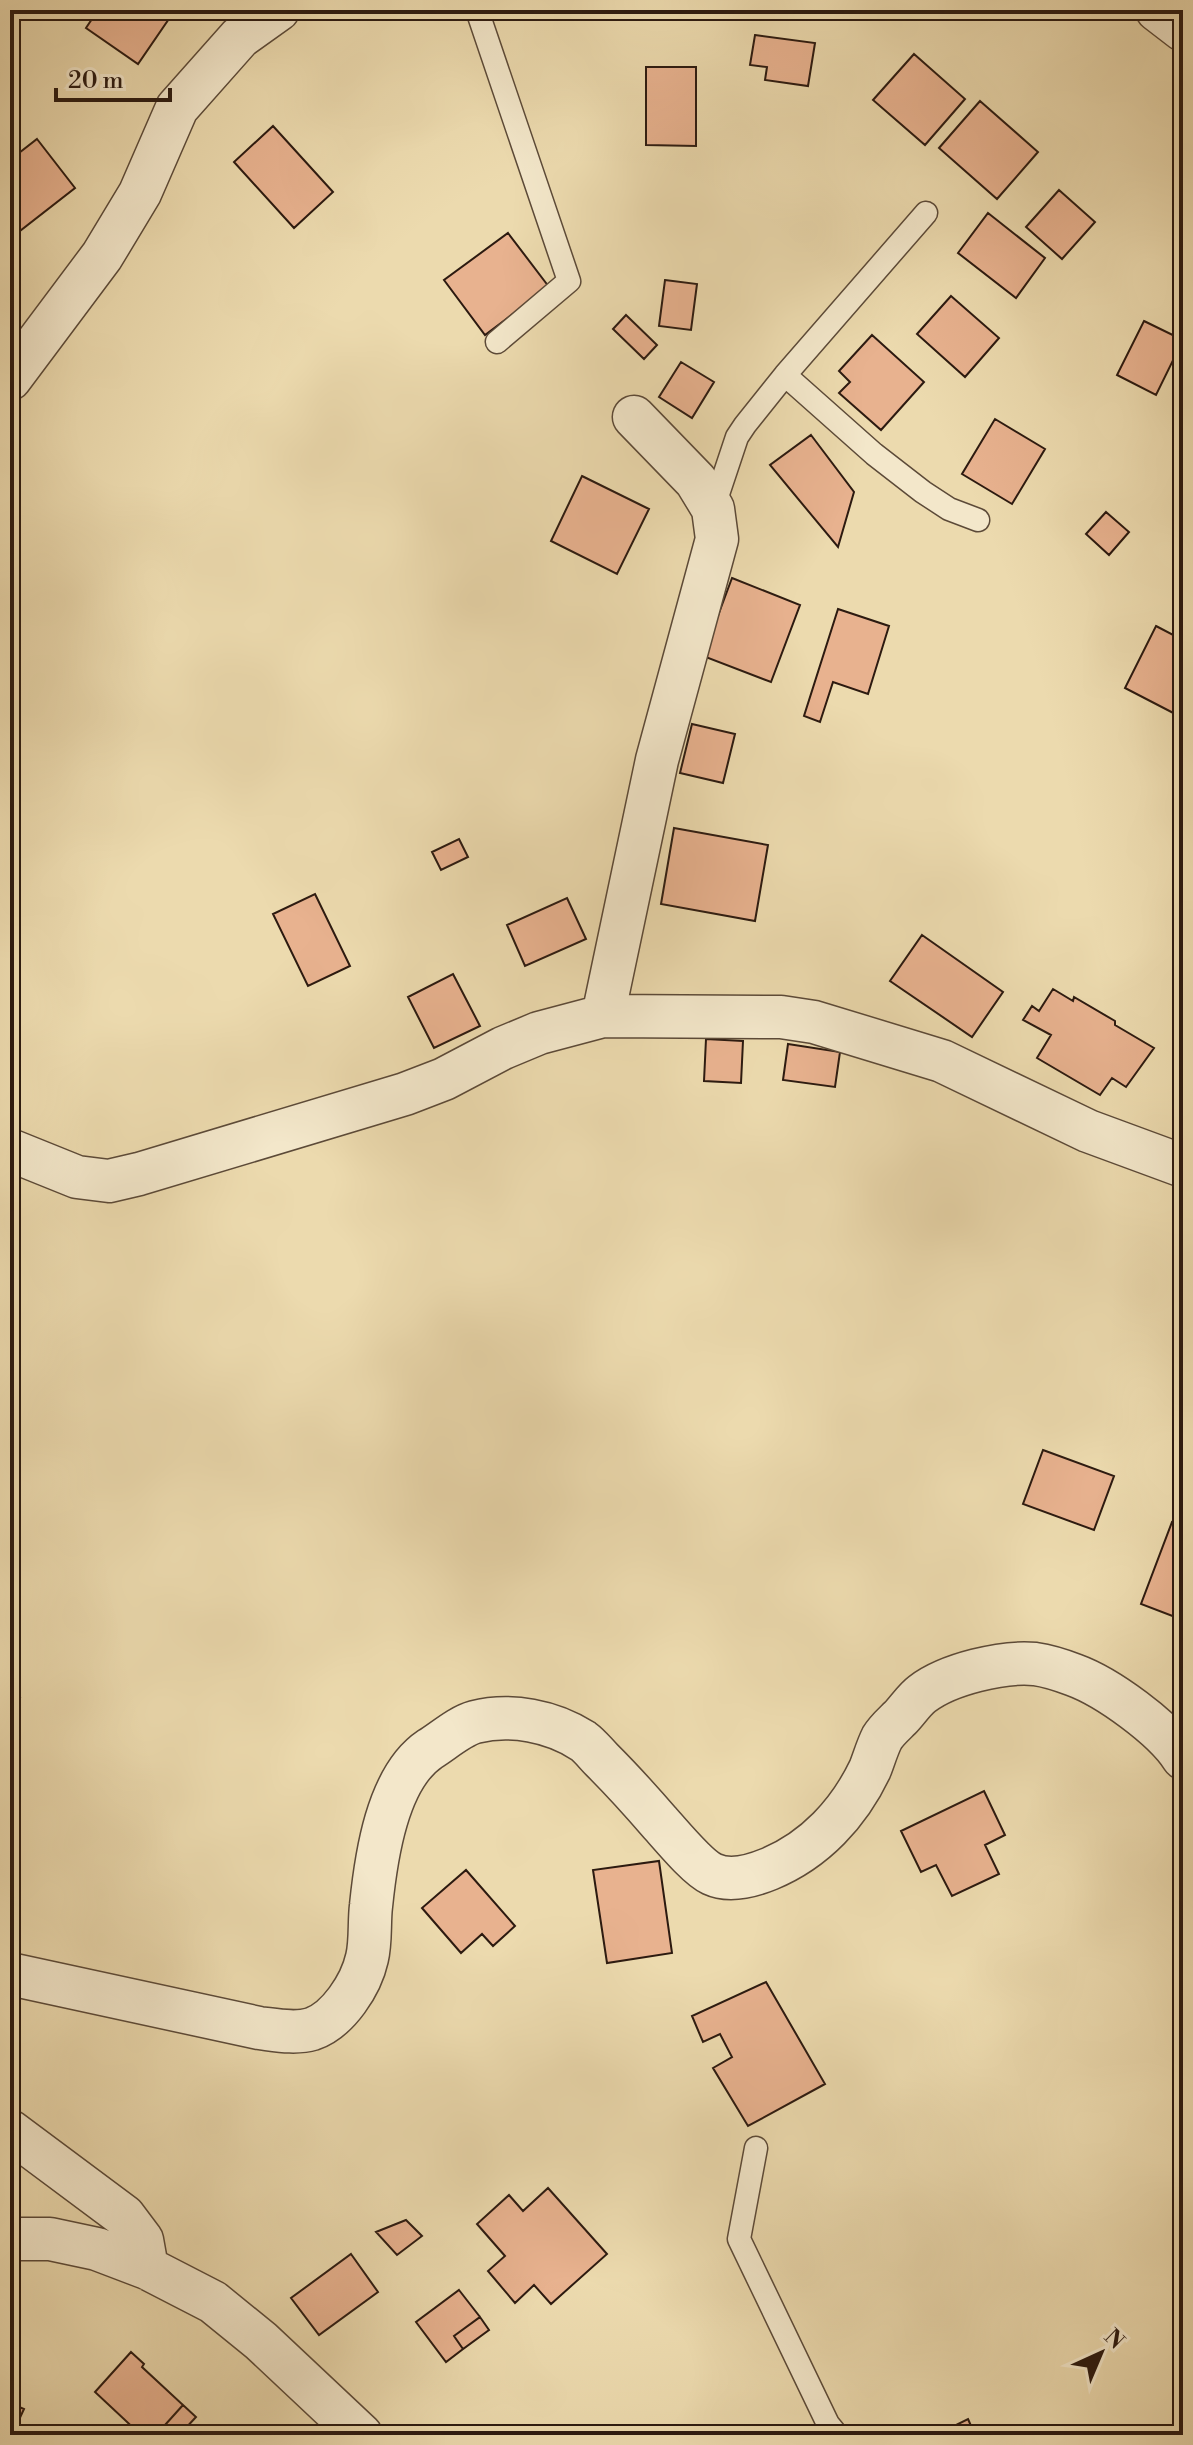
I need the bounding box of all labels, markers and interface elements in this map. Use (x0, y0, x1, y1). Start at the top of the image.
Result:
scale bar (56, 52, 170, 102)
text: 20 m (68, 66, 124, 96)
north arrow (1061, 2313, 1141, 2393)
text: N (1098, 2324, 1130, 2356)

